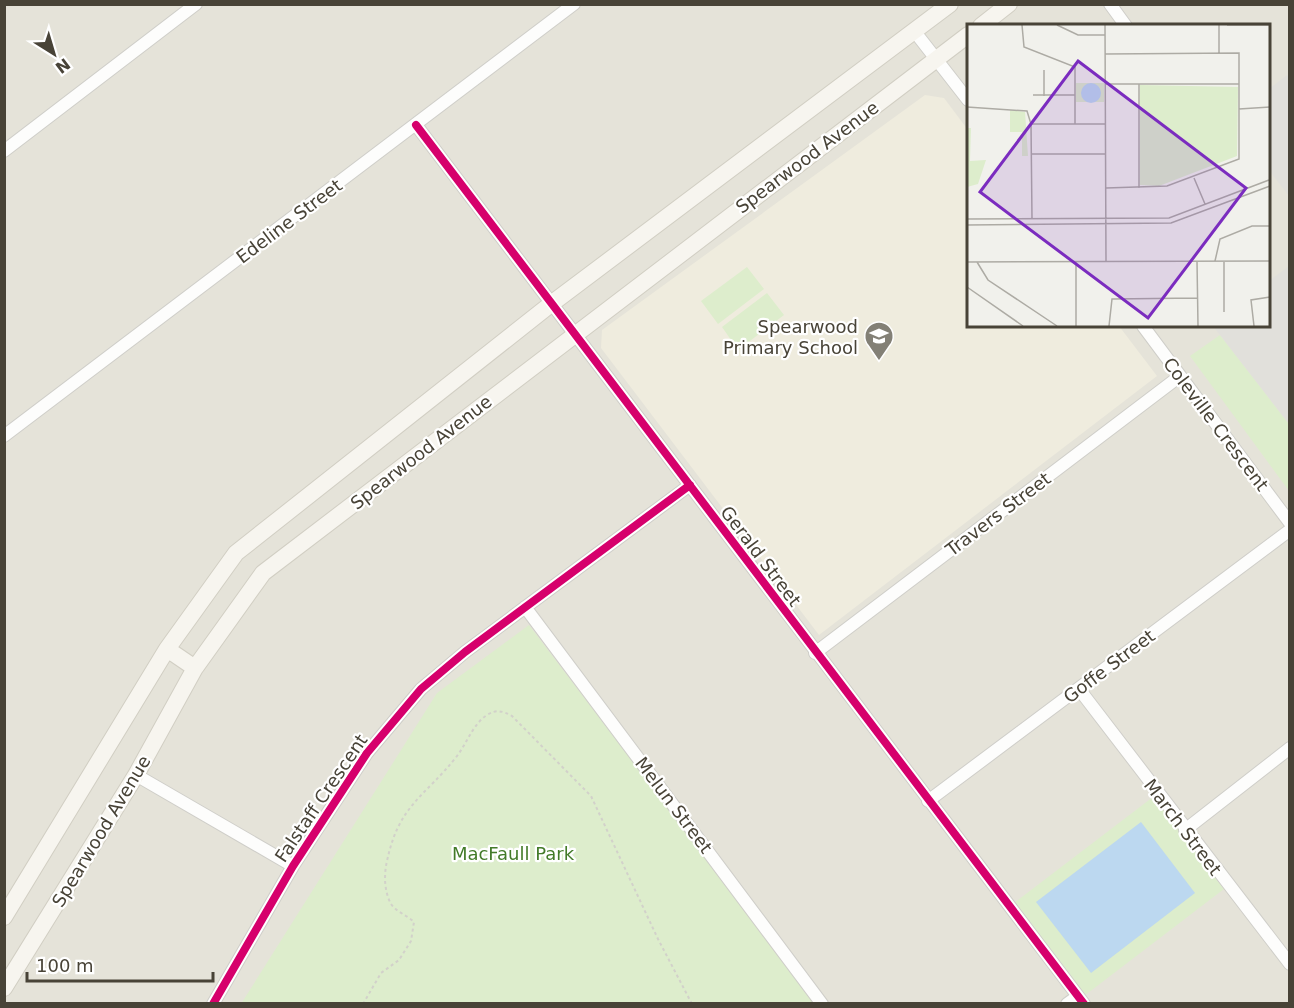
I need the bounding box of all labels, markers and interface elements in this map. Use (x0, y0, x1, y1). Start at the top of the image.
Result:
north arrow (24, 24, 84, 84)
inset map (967, 24, 1270, 327)
text: N (52, 54, 74, 77)
street label: Spearwood Avenue (732, 97, 882, 217)
street label: Edeline Street (232, 174, 346, 268)
place label: Spearwood Primary School (723, 316, 858, 358)
school or university icon: Spearwood Primary School (863, 320, 895, 362)
street label: Coleville Crescent (1159, 353, 1273, 495)
street label: Spearwood Avenue (346, 390, 496, 514)
street label: Travers Street (941, 468, 1055, 561)
street label: Gerald Street (716, 502, 806, 610)
street label: Goffe Street (1059, 625, 1159, 707)
street label: Falstaff Crescent (270, 730, 372, 866)
street label: Spearwood Avenue (47, 751, 155, 911)
street label: Melun Street (631, 753, 717, 857)
street label: March Street (1140, 775, 1226, 879)
park label: MacFaull Park (452, 843, 575, 864)
scale bar (27, 945, 213, 983)
text: 100 m (36, 955, 94, 976)

